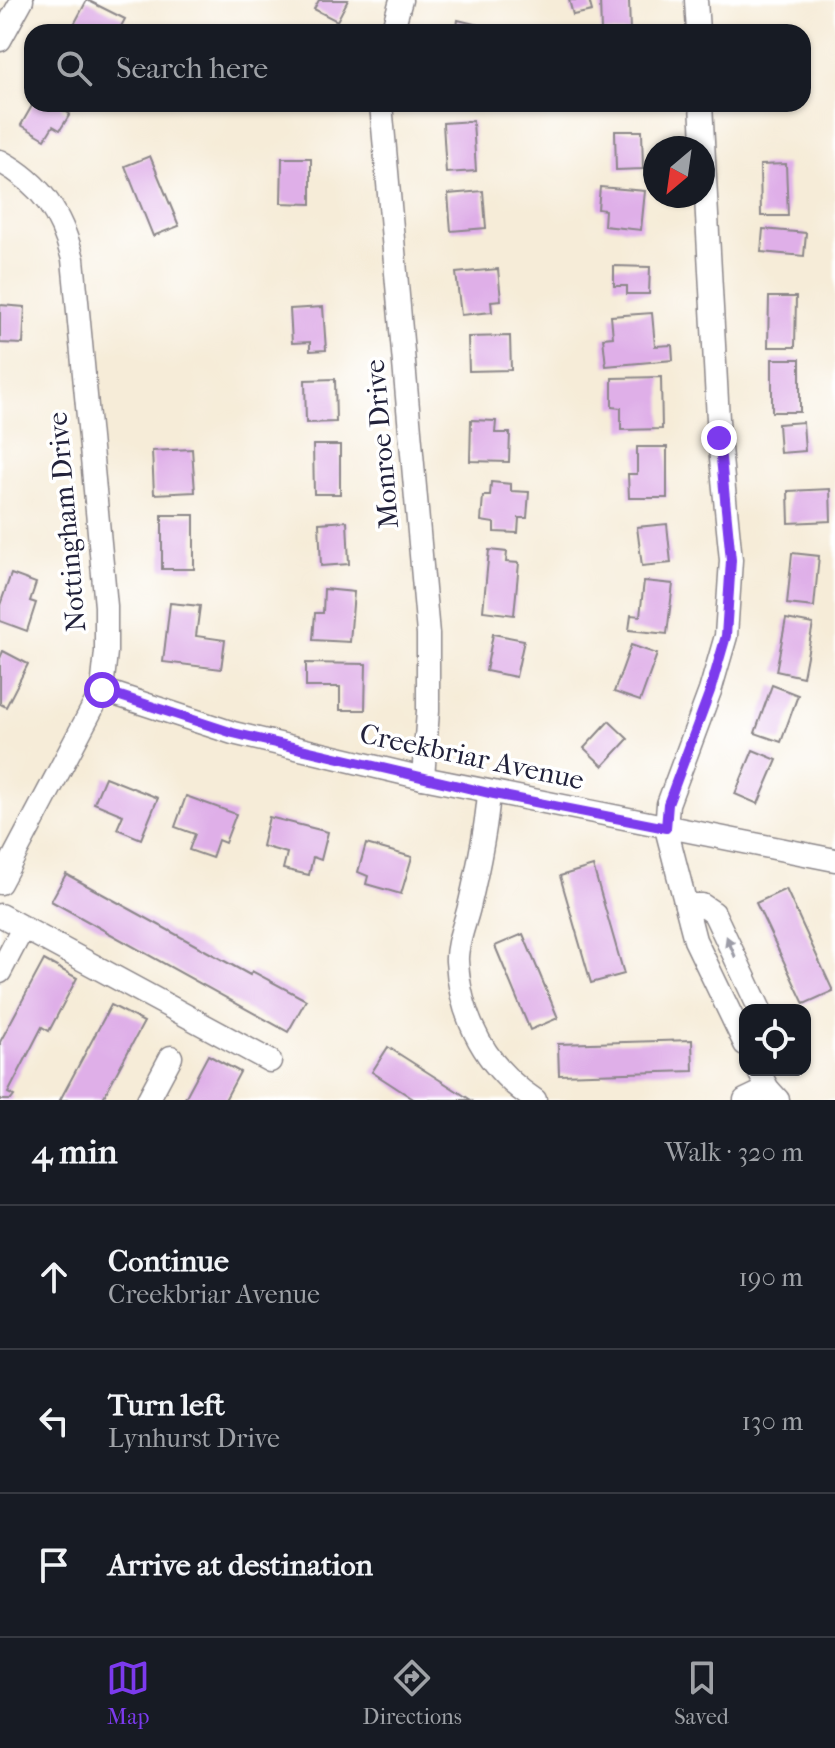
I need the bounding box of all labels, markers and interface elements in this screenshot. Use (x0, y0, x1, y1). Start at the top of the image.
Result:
search box (24, 24, 811, 112)
icon: search (52, 46, 96, 90)
text: Search here (116, 51, 268, 86)
north arrow (643, 136, 715, 208)
street label: Monroe Drive (358, 358, 405, 530)
street label: Nottingham Drive (40, 410, 93, 633)
route end (701, 420, 737, 456)
route start (84, 672, 120, 708)
street label: Creekbriar Avenue (357, 717, 587, 796)
one-way arrow (724, 936, 738, 959)
map controls (739, 1004, 811, 1076)
button: locate (739, 1004, 811, 1076)
text: 4 min (32, 1132, 117, 1172)
text: Walk · 320 m (665, 1137, 803, 1168)
text: Continue (108, 1244, 229, 1279)
icon: ahead (32, 1255, 76, 1299)
text: 190 m (739, 1262, 803, 1293)
text: Creekbriar Avenue (108, 1279, 320, 1310)
text: Turn left (108, 1388, 225, 1423)
icon: left (32, 1399, 76, 1443)
text: 130 m (742, 1406, 803, 1437)
text: Lynhurst Drive (108, 1423, 280, 1454)
icon: arrive (32, 1543, 76, 1587)
text: Arrive at destination (108, 1548, 373, 1583)
tab: Map (106, 1656, 150, 1730)
tab: Directions (363, 1656, 462, 1730)
tab: Saved (674, 1656, 729, 1730)

